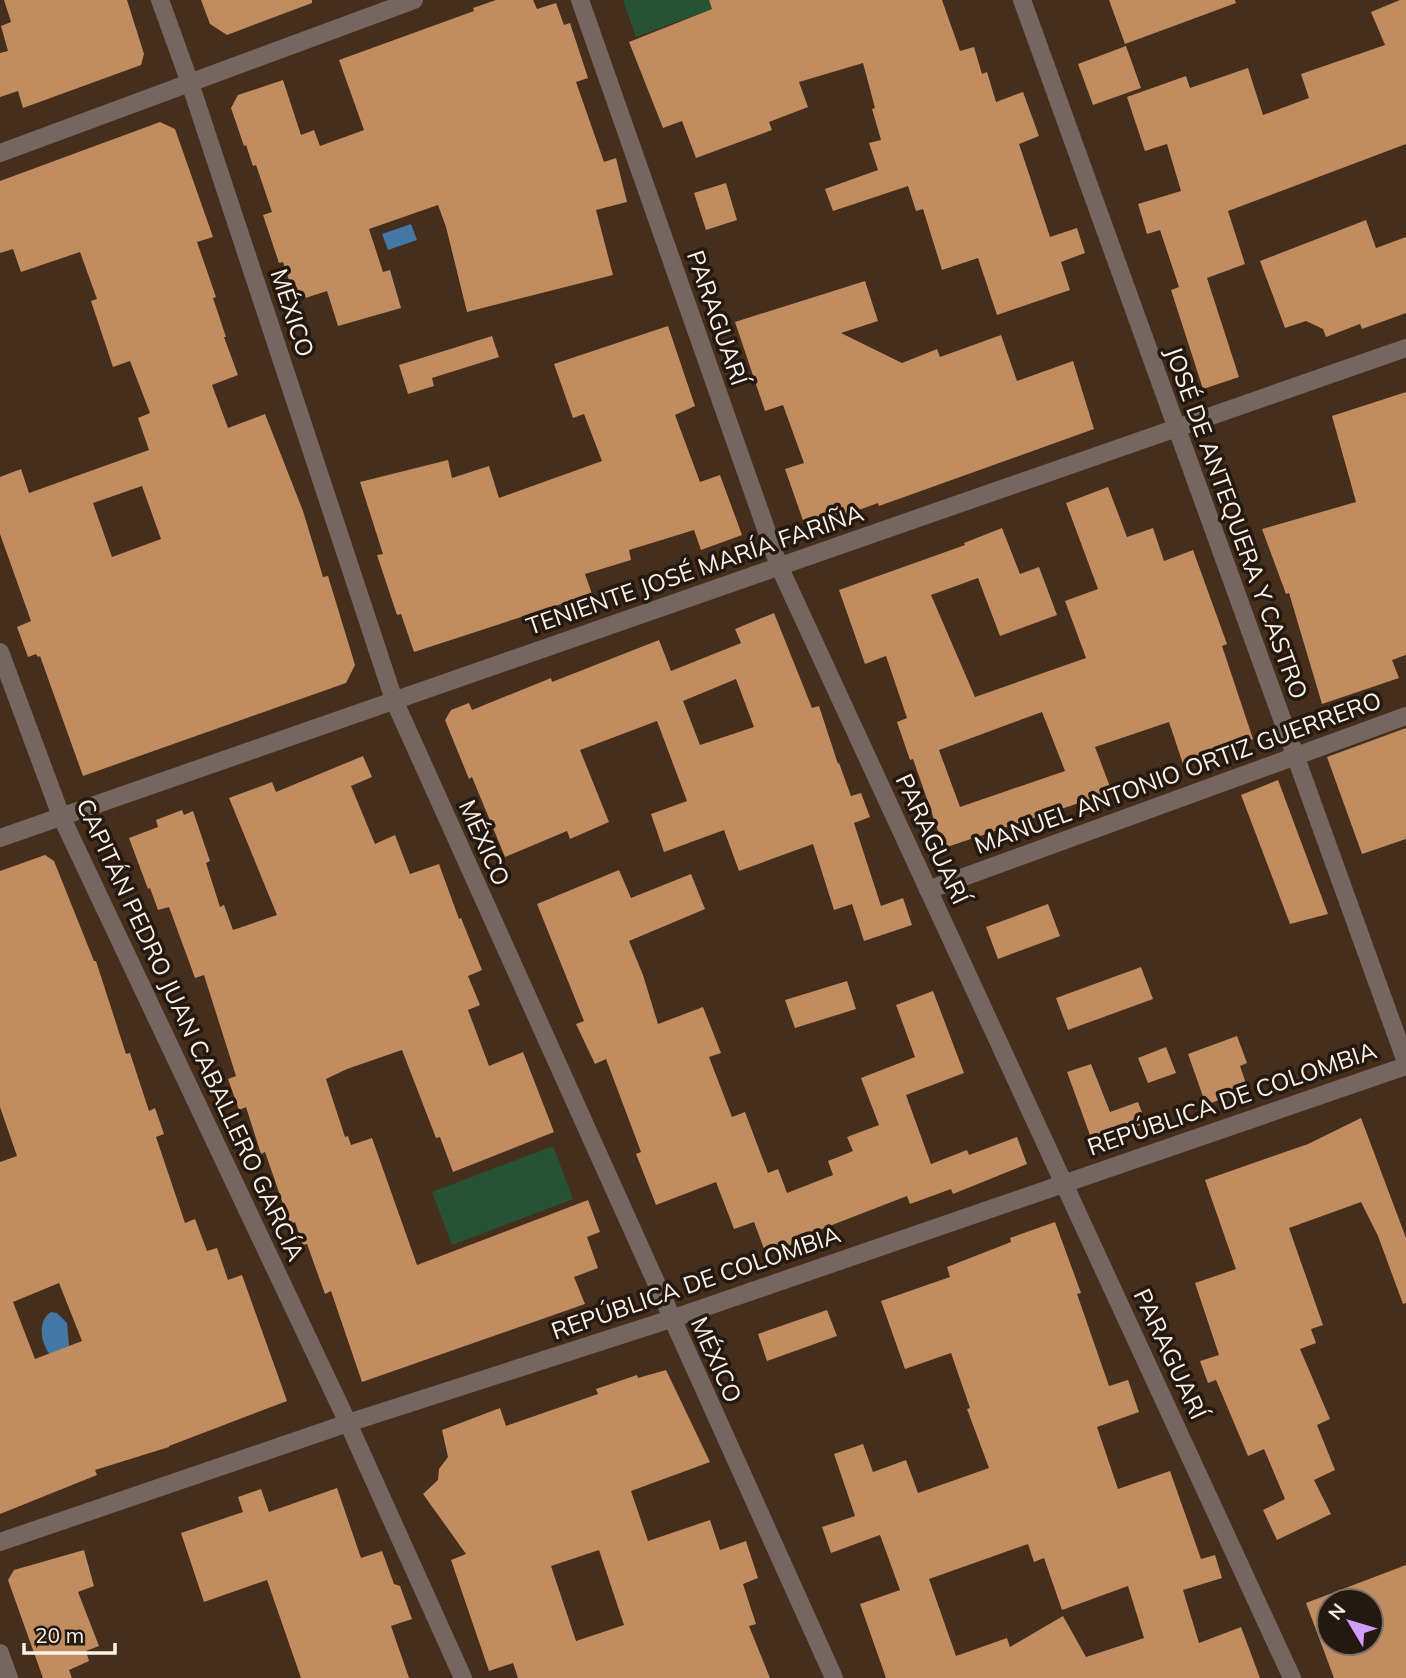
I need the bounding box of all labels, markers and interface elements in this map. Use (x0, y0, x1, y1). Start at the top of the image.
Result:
street label: PARAGUARÍ (681, 246, 756, 391)
street label: MÉXICO (265, 265, 321, 361)
street label: JOSÉ DE ANTEQUERA Y CASTRO (1159, 342, 1315, 703)
street label: TENIENTE JOSÉ MARÍA FARIÑA (522, 497, 867, 641)
street label: MANUEL ANTONIO ORTIZ GUERRERO (970, 684, 1385, 860)
street label: PARAGUARÍ (890, 769, 977, 910)
street label: CAPITÁN PEDRO JUAN CABALLERO GARCÍA (70, 794, 312, 1266)
street label: MÉXICO (453, 795, 517, 890)
street label: REPÚBLICA DE COLOMBIA (1083, 1034, 1380, 1162)
street label: REPÚBLICA DE COLOMBIA (547, 1218, 844, 1346)
street label: PARAGUARÍ (1128, 1284, 1215, 1425)
street label: MÉXICO (685, 1312, 749, 1407)
north arrow (1315, 1587, 1385, 1657)
text: N (1323, 1598, 1350, 1625)
scale bar (24, 1612, 116, 1656)
text: 20 m (35, 1622, 84, 1648)

